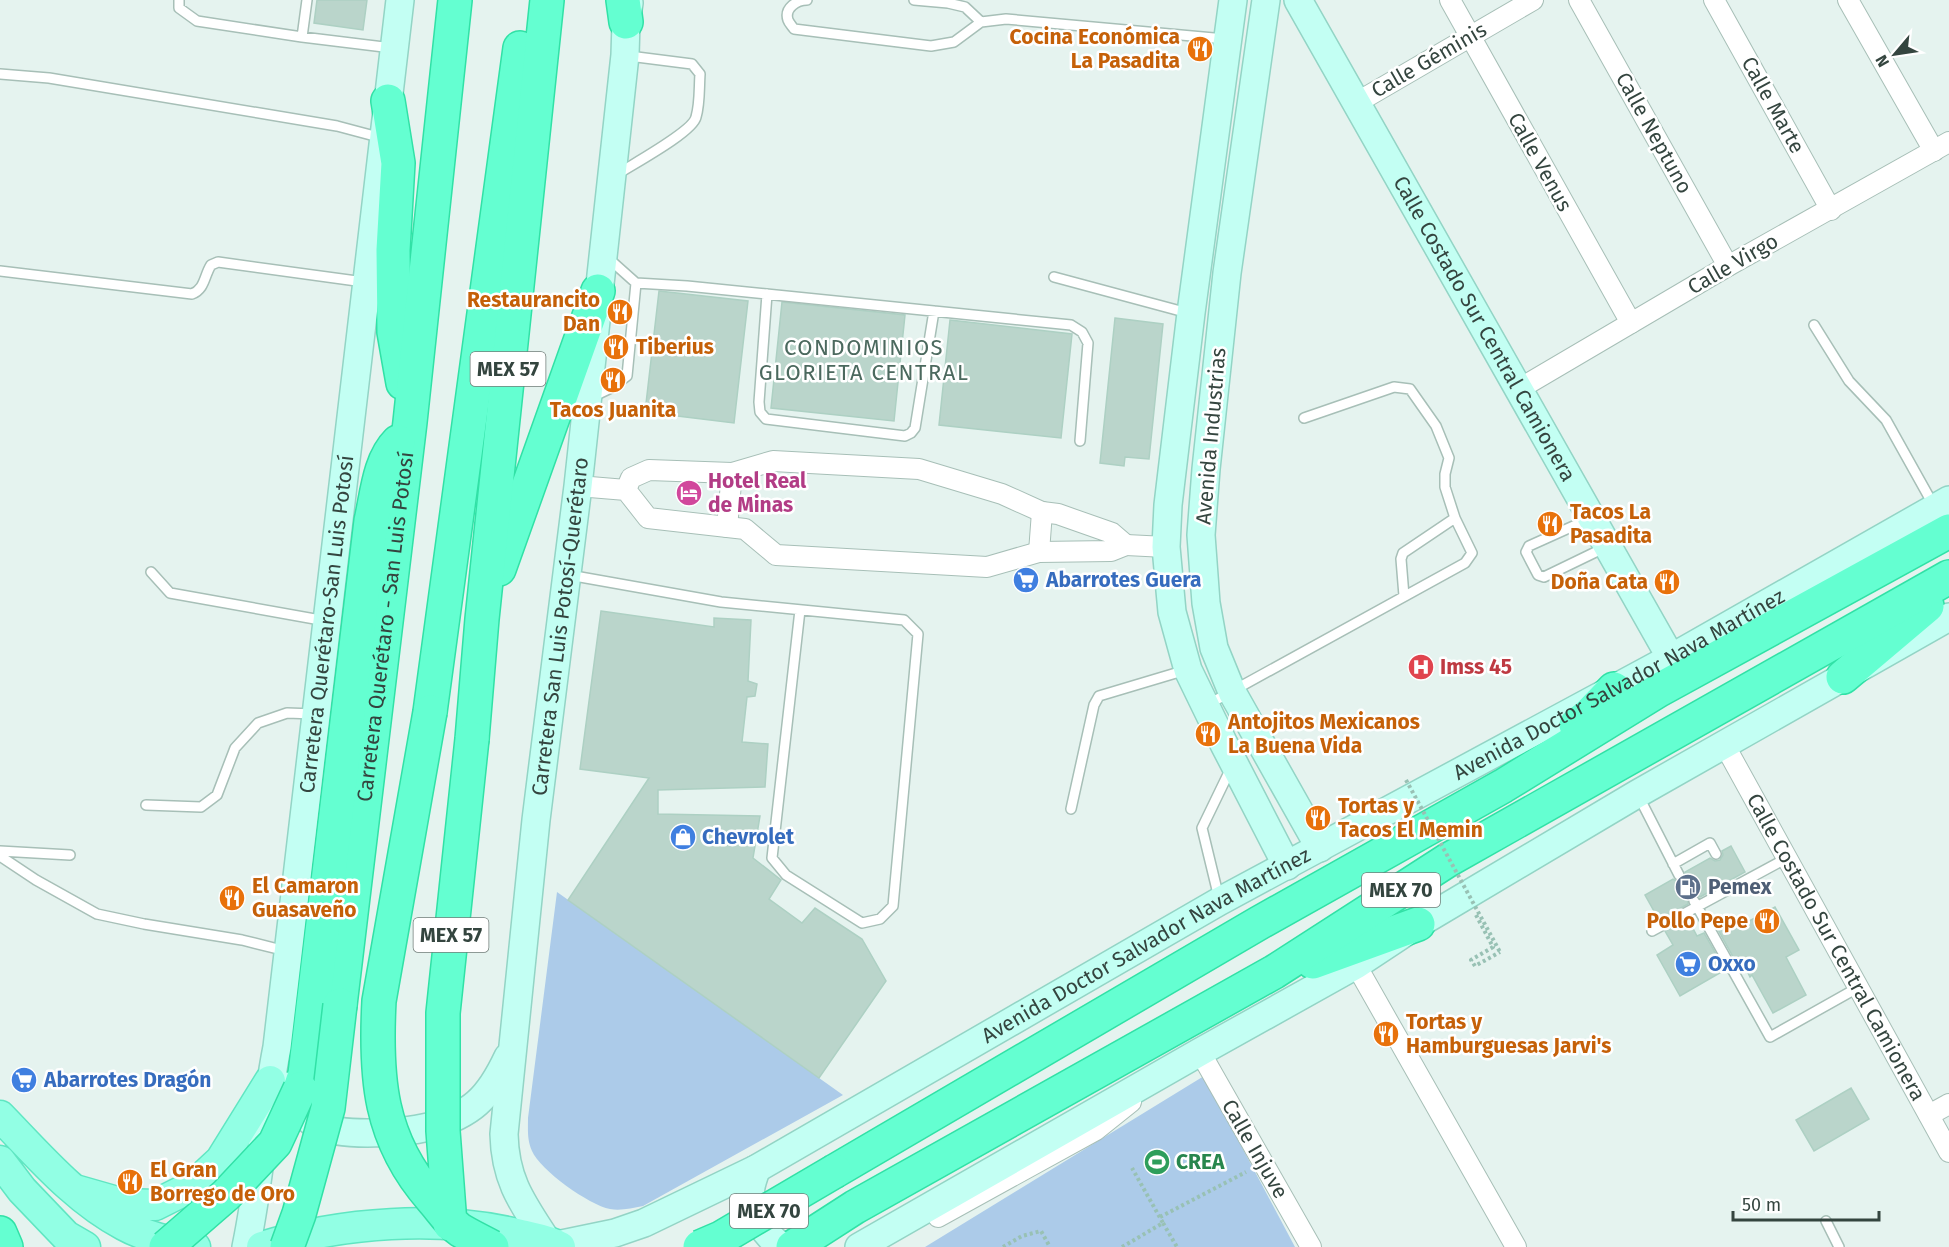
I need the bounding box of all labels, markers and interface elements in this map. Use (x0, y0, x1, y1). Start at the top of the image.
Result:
street label: Calle Géminis (1367, 16, 1491, 103)
place label: Cocina Económica La Pasadita (1010, 24, 1180, 74)
north arrow (1865, 24, 1925, 84)
restaurant icon: Cocina Económica La Pasadita (1185, 34, 1215, 64)
street label: Calle Marte (1736, 52, 1810, 158)
text: N (1871, 52, 1893, 70)
street label: Calle Neptuno (1610, 68, 1698, 198)
street label: Calle Venus (1502, 108, 1578, 216)
street label: Calle Costado Sur Central Camionera (1388, 172, 1581, 486)
street label: Calle Virgo (1683, 228, 1783, 300)
place label: Restaurancito Dan (467, 287, 600, 337)
restaurant icon: Restaurancito Dan (605, 297, 635, 327)
restaurant icon: Tiberius (601, 332, 631, 362)
place label: Tiberius (636, 334, 714, 360)
district label: CONDOMINIOS GLORIETA CENTRAL (759, 334, 969, 386)
street label: Avenida Industrias (1190, 346, 1232, 525)
road number: MEX 57 (470, 352, 546, 386)
restaurant icon: Tacos Juanita (598, 365, 628, 395)
place label: Tacos Juanita (550, 397, 676, 423)
street label: Carretera Querétaro - San Luis Potosí (352, 450, 419, 803)
street label: Carretera Querétaro-San Luis Potosí (294, 454, 359, 795)
street label: Carretera San Luis Potosí-Querétaro (526, 456, 594, 797)
place label: Hotel Real de Minas (708, 468, 807, 518)
hotel icon: Hotel Real de Minas (674, 478, 704, 508)
place label: Tacos La Pasadita (1570, 499, 1652, 549)
restaurant icon: Tacos La Pasadita (1535, 509, 1565, 539)
supermarket icon: Abarrotes Guera (1011, 565, 1041, 595)
place label: Abarrotes Guera (1045, 567, 1201, 593)
restaurant icon: Doña Cata (1652, 567, 1682, 597)
place label: Doña Cata (1551, 569, 1648, 595)
street label: Avenida Doctor Salvador Nava Martínez (1449, 583, 1789, 786)
hospital icon: Imss 45 (1406, 652, 1436, 682)
place label: Imss 45 (1440, 654, 1512, 680)
place label: Antojitos Mexicanos La Buena Vida (1227, 709, 1420, 759)
restaurant icon: Antojitos Mexicanos La Buena Vida (1193, 719, 1223, 749)
street label: Calle Costado Sur Central Camionera (1741, 789, 1931, 1105)
place label: Tortas y Tacos El Memin (1338, 793, 1483, 843)
restaurant icon: Tortas y Tacos El Memin (1303, 803, 1333, 833)
shop icon: Chevrolet (668, 822, 698, 852)
place label: Chevrolet (702, 824, 795, 850)
street label: Avenida Doctor Salvador Nava Martínez (977, 842, 1315, 1049)
fuel station icon: Pemex (1673, 872, 1703, 902)
place label: El Camaron Guasaveño (252, 873, 359, 923)
road number: MEX 70 (1362, 873, 1440, 907)
place label: Pemex (1708, 874, 1772, 900)
restaurant icon: El Camaron Guasaveño (217, 883, 247, 913)
restaurant icon: Pollo Pepe (1752, 906, 1782, 936)
place label: Pollo Pepe (1646, 908, 1748, 934)
road number: MEX 57 (414, 918, 488, 952)
supermarket icon: Oxxo (1673, 949, 1703, 979)
place label: Oxxo (1708, 951, 1756, 977)
place label: Tortas y Hamburguesas Jarvi's (1406, 1009, 1611, 1059)
restaurant icon: Tortas y Hamburguesas Jarvi's (1371, 1019, 1401, 1049)
supermarket icon: Abarrotes Dragón (9, 1065, 39, 1095)
place label: Abarrotes Dragón (43, 1067, 211, 1093)
street label: Calle Injuve (1216, 1095, 1294, 1203)
sports icon: CREA (1142, 1147, 1172, 1177)
place label: CREA (1176, 1149, 1225, 1175)
place label: El Gran Borrego de Oro (150, 1157, 295, 1207)
restaurant icon: El Gran Borrego de Oro (115, 1167, 145, 1197)
scale bar (1733, 1184, 1878, 1222)
road number: MEX 70 (730, 1194, 808, 1228)
text: 50 m (1742, 1194, 1781, 1216)

